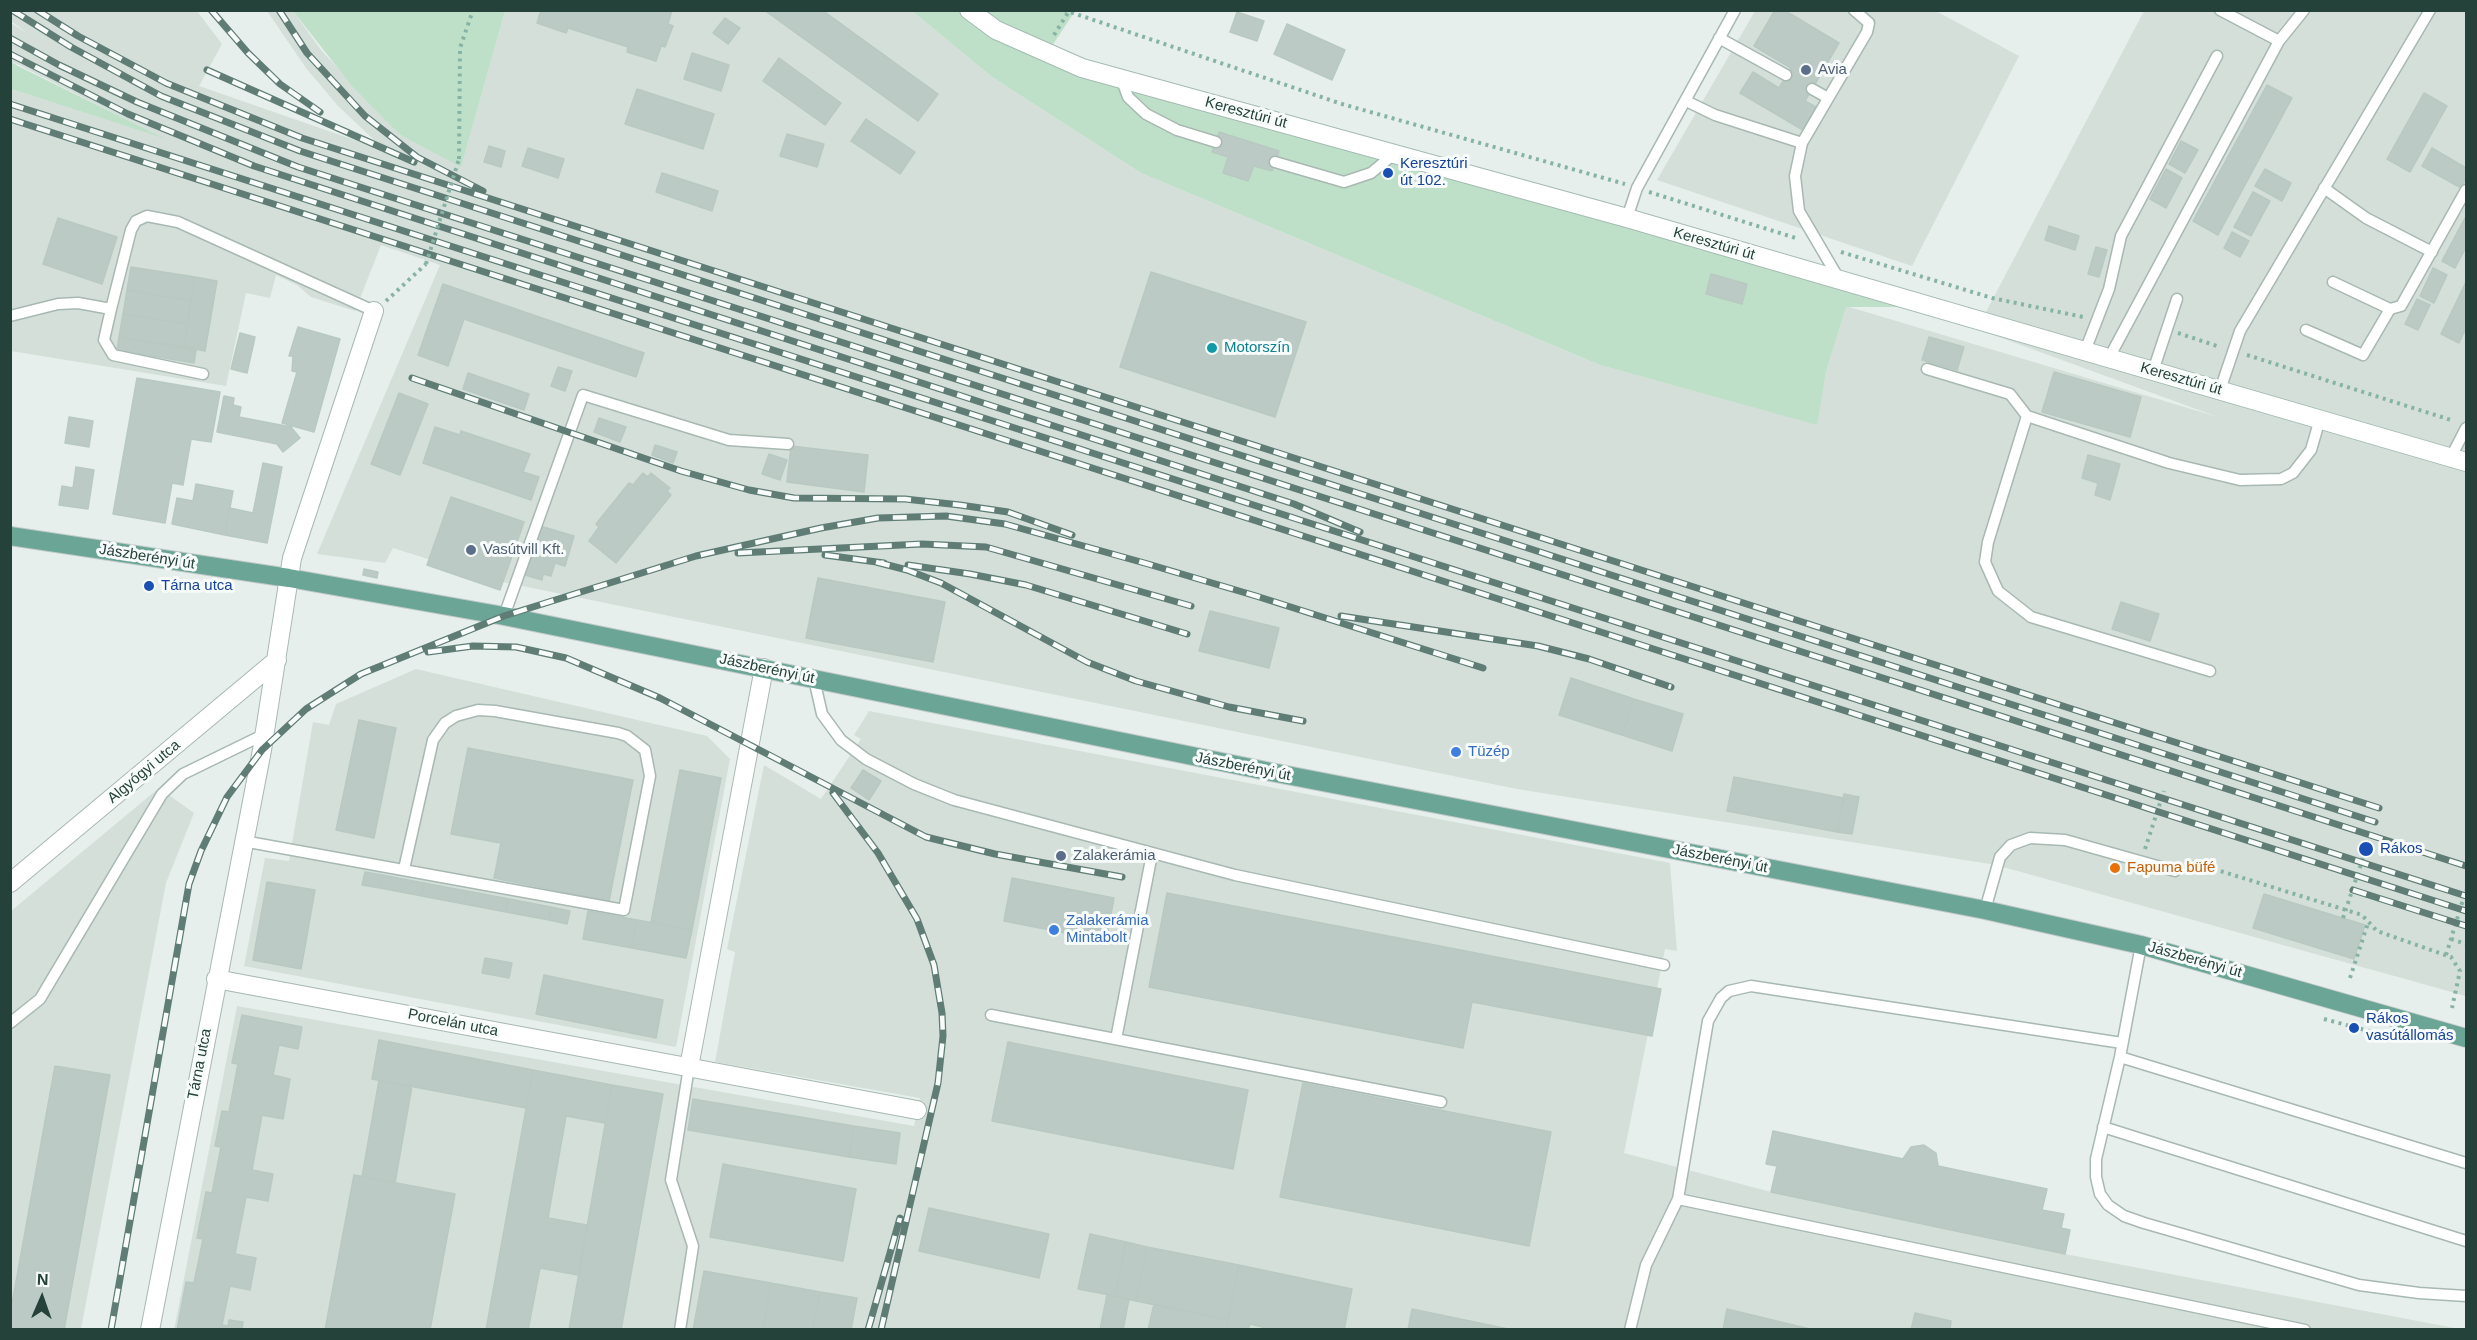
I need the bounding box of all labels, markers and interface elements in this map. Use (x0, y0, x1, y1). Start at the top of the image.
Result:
place label: Avia (1818, 61, 1847, 79)
marker: Avia (1799, 63, 1813, 77)
street label: Keresztúri út (1203, 93, 1289, 133)
place label: Keresztúri út 102. (1400, 155, 1468, 190)
marker: Keresztúri út 102. (1381, 166, 1395, 180)
street label: Keresztúri út (1671, 224, 1757, 264)
place label: Motorszín (1224, 339, 1290, 357)
marker: Motorszín (1205, 341, 1219, 355)
street label: Keresztúri út (2138, 359, 2224, 399)
street label: Jászberényi út (98, 541, 196, 573)
place label: Vasútvill Kft. (483, 541, 564, 559)
marker: Vasútvill Kft. (464, 543, 478, 557)
place label: Tárna utca (161, 577, 233, 595)
marker: Tárna utca (142, 579, 156, 593)
street label: Jászberényi út (718, 650, 816, 688)
street label: Algyógyi utca (104, 736, 184, 808)
place label: Tüzép (1468, 743, 1510, 761)
marker: Tüzép (1449, 745, 1463, 759)
street label: Jászberényi út (1194, 749, 1292, 785)
marker: Rákos (2357, 840, 2375, 858)
place label: Rákos (2380, 840, 2423, 858)
street label: Jászberényi út (1671, 841, 1769, 877)
place label: Zalakerámia (1073, 847, 1156, 865)
marker: Zalakerámia (1054, 849, 1068, 863)
place label: Fapuma büfé (2127, 859, 2215, 877)
marker: Fapuma büfé (2108, 861, 2122, 875)
place label: Zalakerámia Mintabolt (1066, 912, 1149, 947)
marker: Zalakerámia Mintabolt (1047, 923, 1061, 937)
street label: Jászberényi út (2146, 938, 2244, 982)
street label: Porcelán utca (406, 1005, 500, 1041)
place label: Rákos vasútállomás (2366, 1010, 2454, 1045)
marker: Rákos vasútállomás (2347, 1021, 2361, 1035)
street label: Tárna utca (184, 1027, 216, 1101)
north arrow (12, 1268, 72, 1328)
text: N (37, 1271, 49, 1288)

